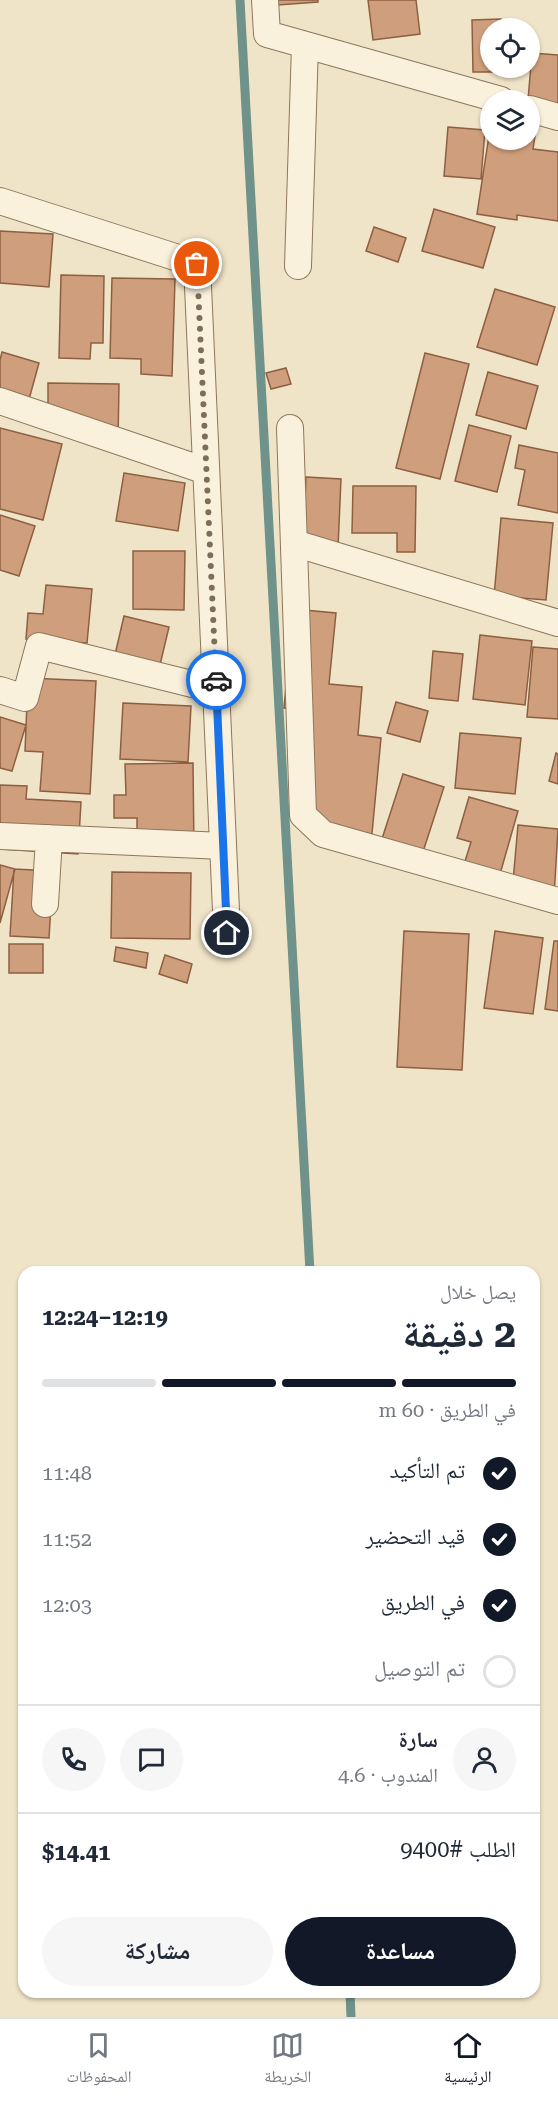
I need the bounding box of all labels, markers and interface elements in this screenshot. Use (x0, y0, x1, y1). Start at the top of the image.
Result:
map controls (480, 18, 540, 150)
button: locate (480, 18, 540, 78)
button: layers (480, 90, 540, 150)
pin (171, 238, 222, 289)
icon: bag (180, 247, 213, 280)
courier (186, 650, 246, 710)
icon: car (200, 664, 233, 697)
pin (201, 907, 252, 958)
icon: home (210, 916, 243, 949)
text: يصل خلال (440, 1280, 516, 1304)
text: 12:19–12:24 (42, 1305, 168, 1330)
text: 2 دقيقة (402, 1311, 516, 1357)
text: في الطريق · 60 m (379, 1398, 516, 1422)
icon: check (483, 1457, 516, 1490)
text: تم التأكيد (389, 1458, 465, 1483)
text: 11:48 (42, 1461, 92, 1485)
icon: check (483, 1523, 516, 1556)
text: قيد التحضير (365, 1524, 465, 1549)
text: 11:52 (42, 1527, 92, 1551)
icon: check (483, 1589, 516, 1622)
text: في الطريق (381, 1590, 465, 1615)
text: 12:03 (42, 1593, 92, 1617)
text: تم التوصيل (374, 1656, 465, 1681)
text: سارة (399, 1727, 438, 1752)
button: phone (42, 1728, 105, 1791)
button: chat (120, 1728, 183, 1791)
button: person (453, 1728, 516, 1791)
text: المندوب · 4.6 (338, 1763, 438, 1787)
text: الطلب #9400 (400, 1837, 516, 1862)
text: $14.41 (42, 1840, 111, 1865)
button: مشاركة (42, 1917, 273, 1986)
button: مساعدة (285, 1917, 516, 1986)
tab: المحفوظات (66, 2029, 132, 2092)
tab: الخريطة (264, 2029, 311, 2092)
tab: الرئيسية (444, 2029, 492, 2092)

